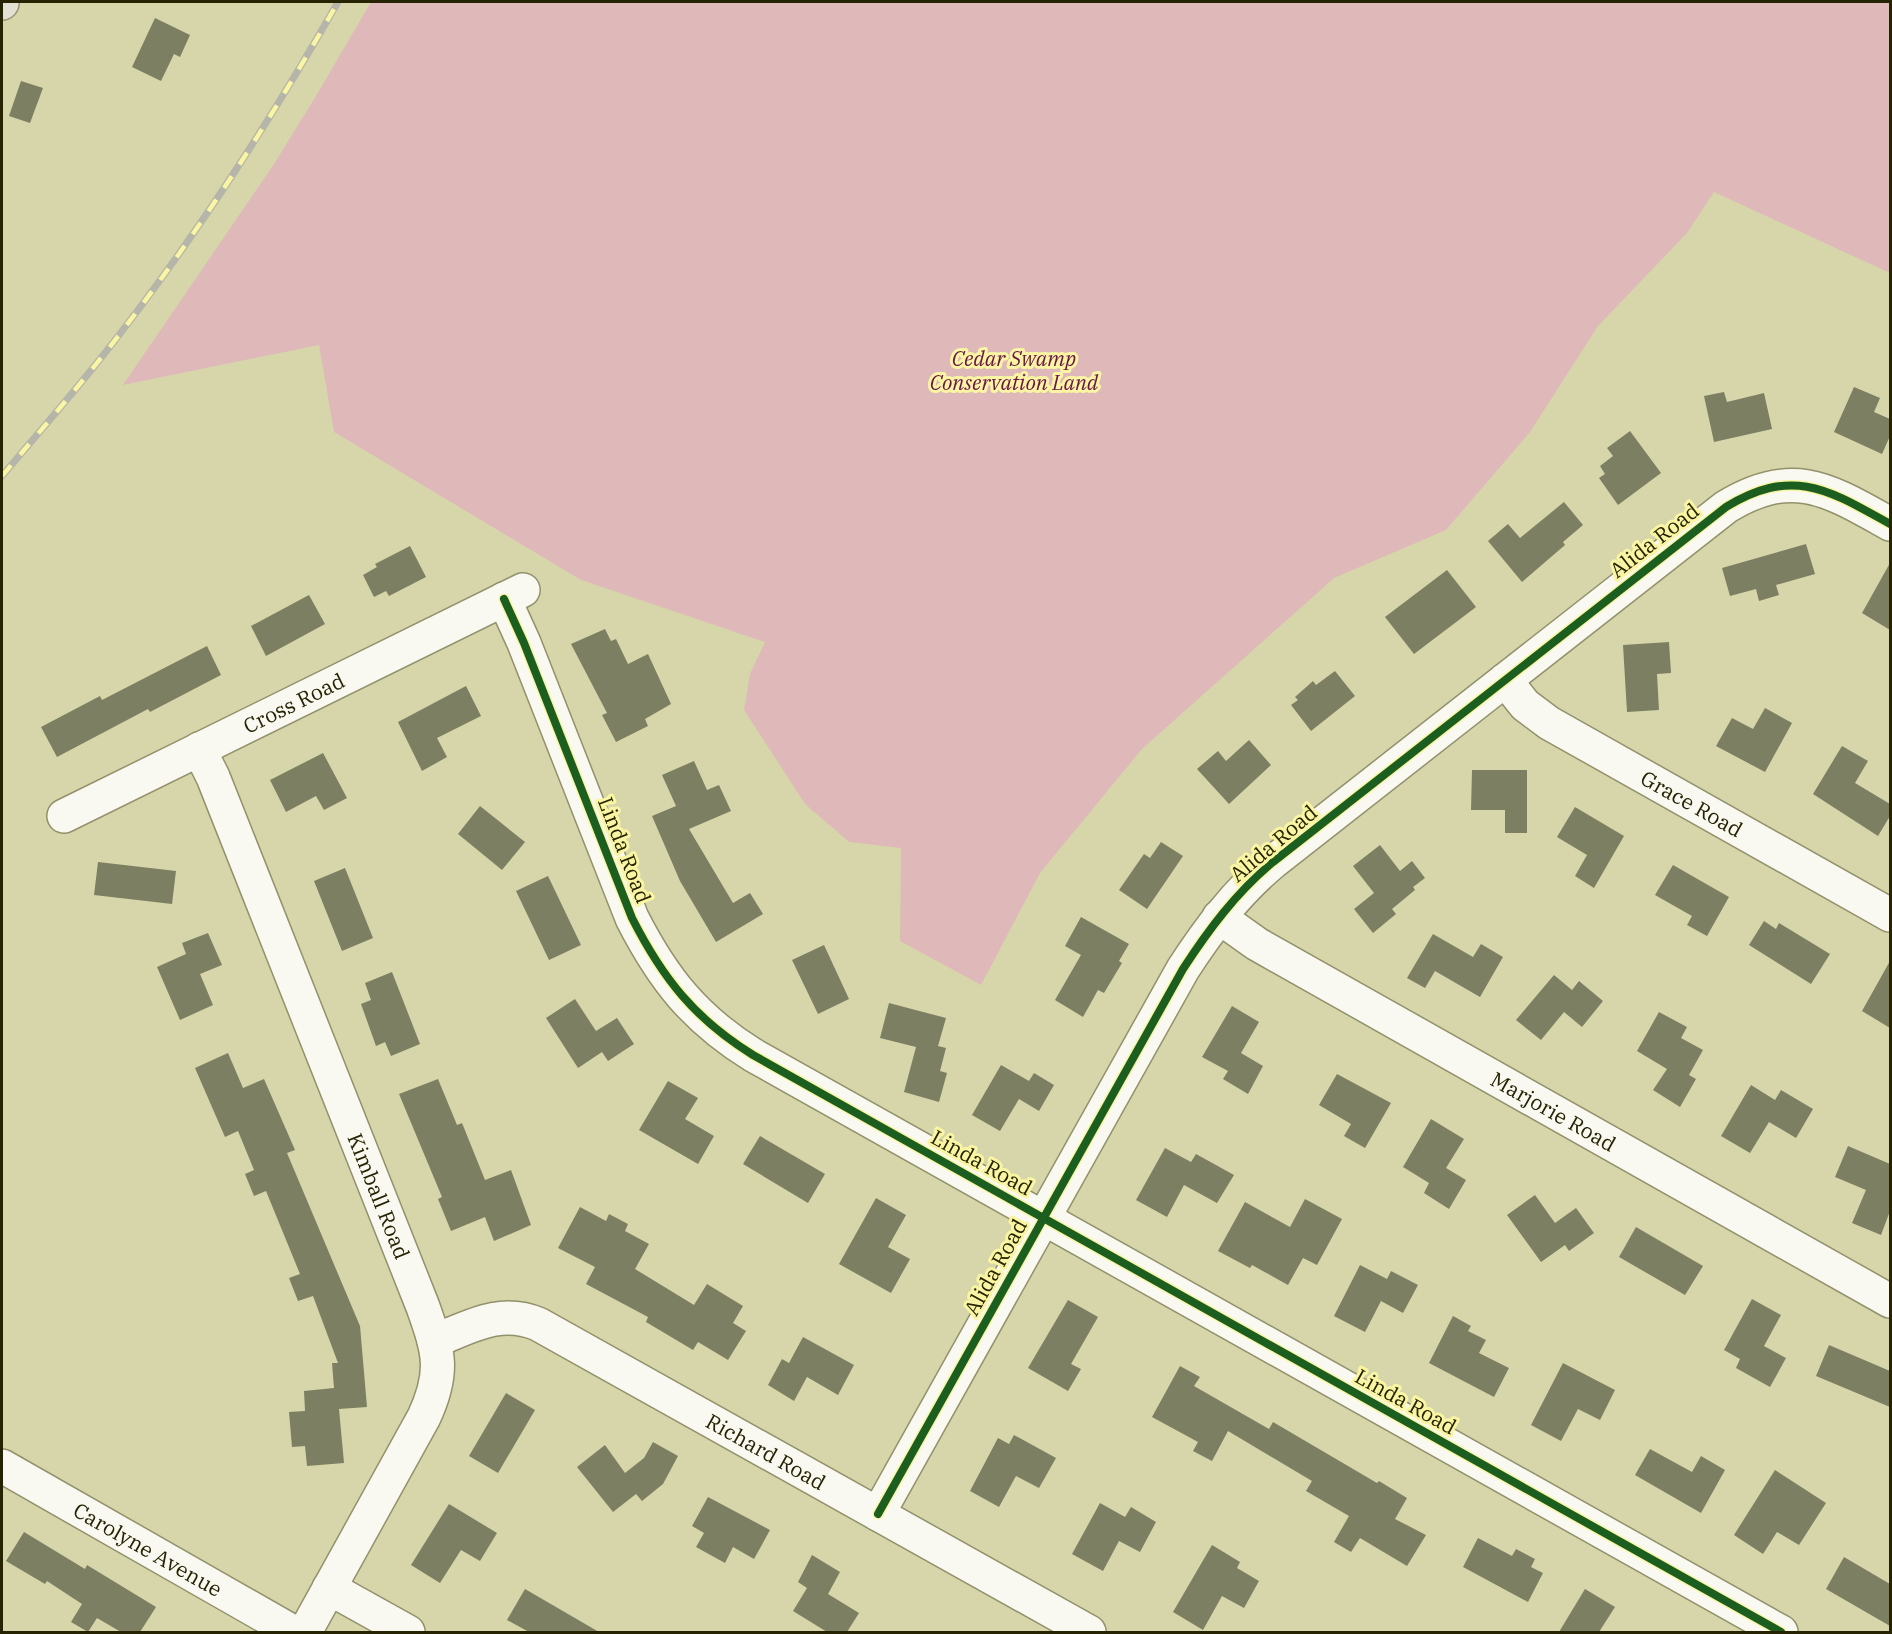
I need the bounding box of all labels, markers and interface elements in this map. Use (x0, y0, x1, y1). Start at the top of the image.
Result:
park label: Cedar Swamp Conservation Land (930, 344, 1099, 396)
street label: Alida Road (1603, 496, 1705, 584)
street label: Cross Road (238, 666, 349, 740)
street label: Grace Road (1636, 764, 1748, 843)
street label: Linda Road (592, 793, 658, 907)
street label: Alida Road (1223, 798, 1323, 888)
street label: Marjorie Road (1486, 1065, 1621, 1158)
street label: Linda Road (926, 1123, 1038, 1201)
street label: Kimball Road (341, 1129, 417, 1263)
street label: Alida Road (957, 1214, 1033, 1320)
street label: Linda Road (1350, 1362, 1462, 1440)
street label: Richard Road (701, 1407, 831, 1496)
street label: Carolyne Avenue (68, 1496, 227, 1603)

